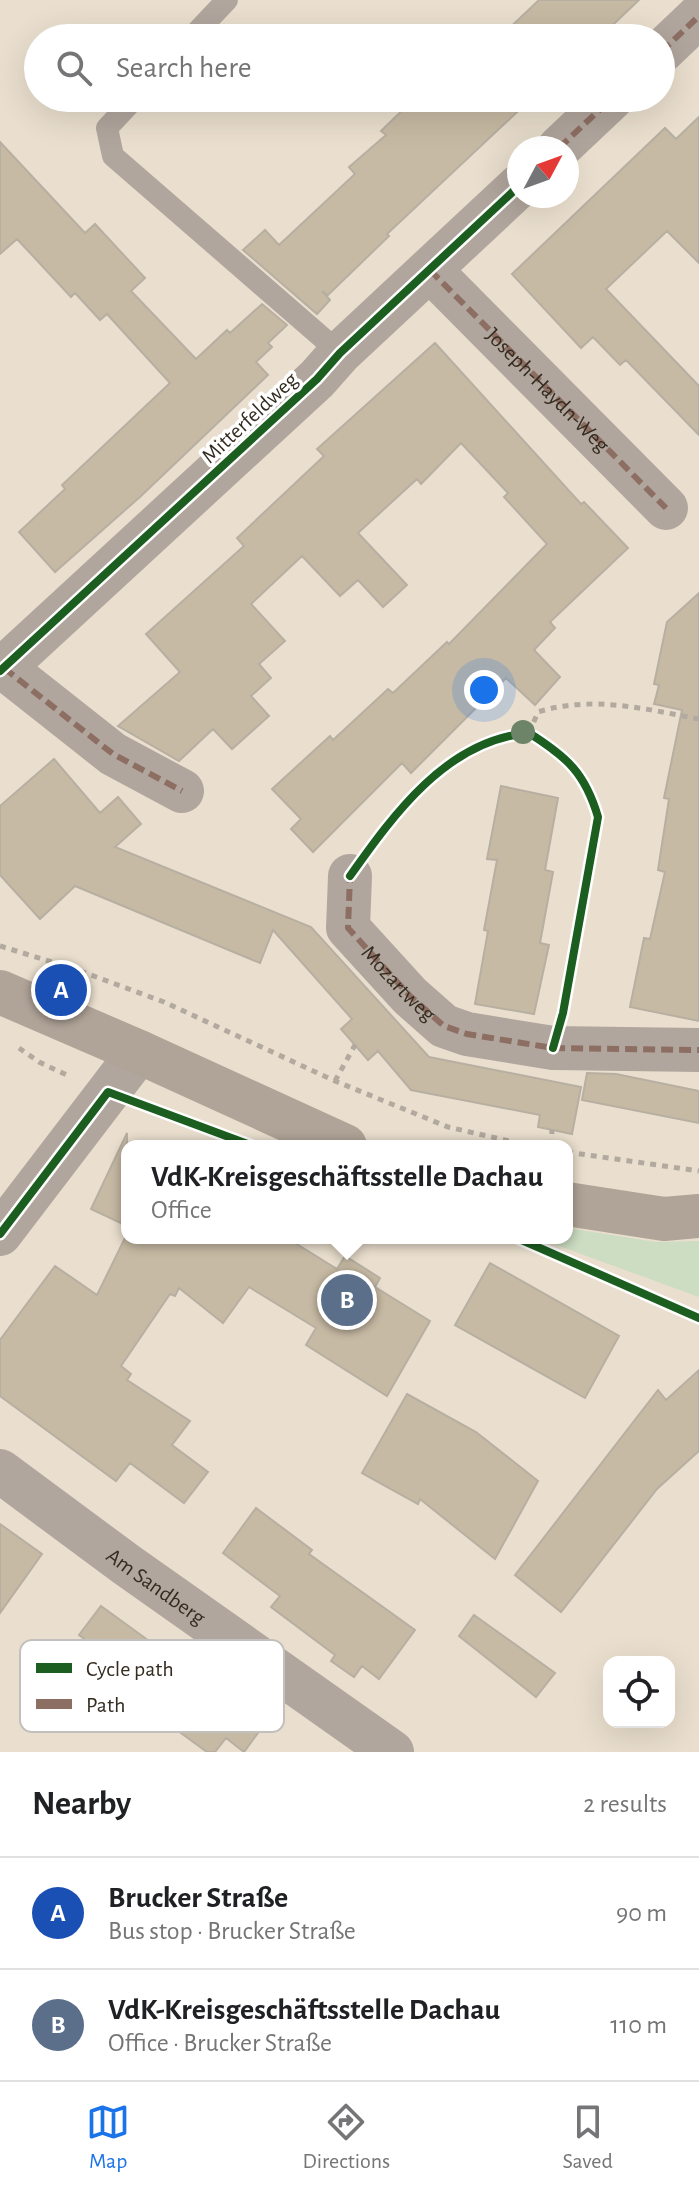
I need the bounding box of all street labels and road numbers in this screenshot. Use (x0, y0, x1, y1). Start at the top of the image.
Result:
street label: Joseph-Haydn-Weg (482, 324, 614, 457)
street label: Mitterfeldweg (198, 368, 302, 467)
street label: Mozartweg (357, 941, 440, 1026)
street label: Am Sandberg (102, 1544, 210, 1629)

